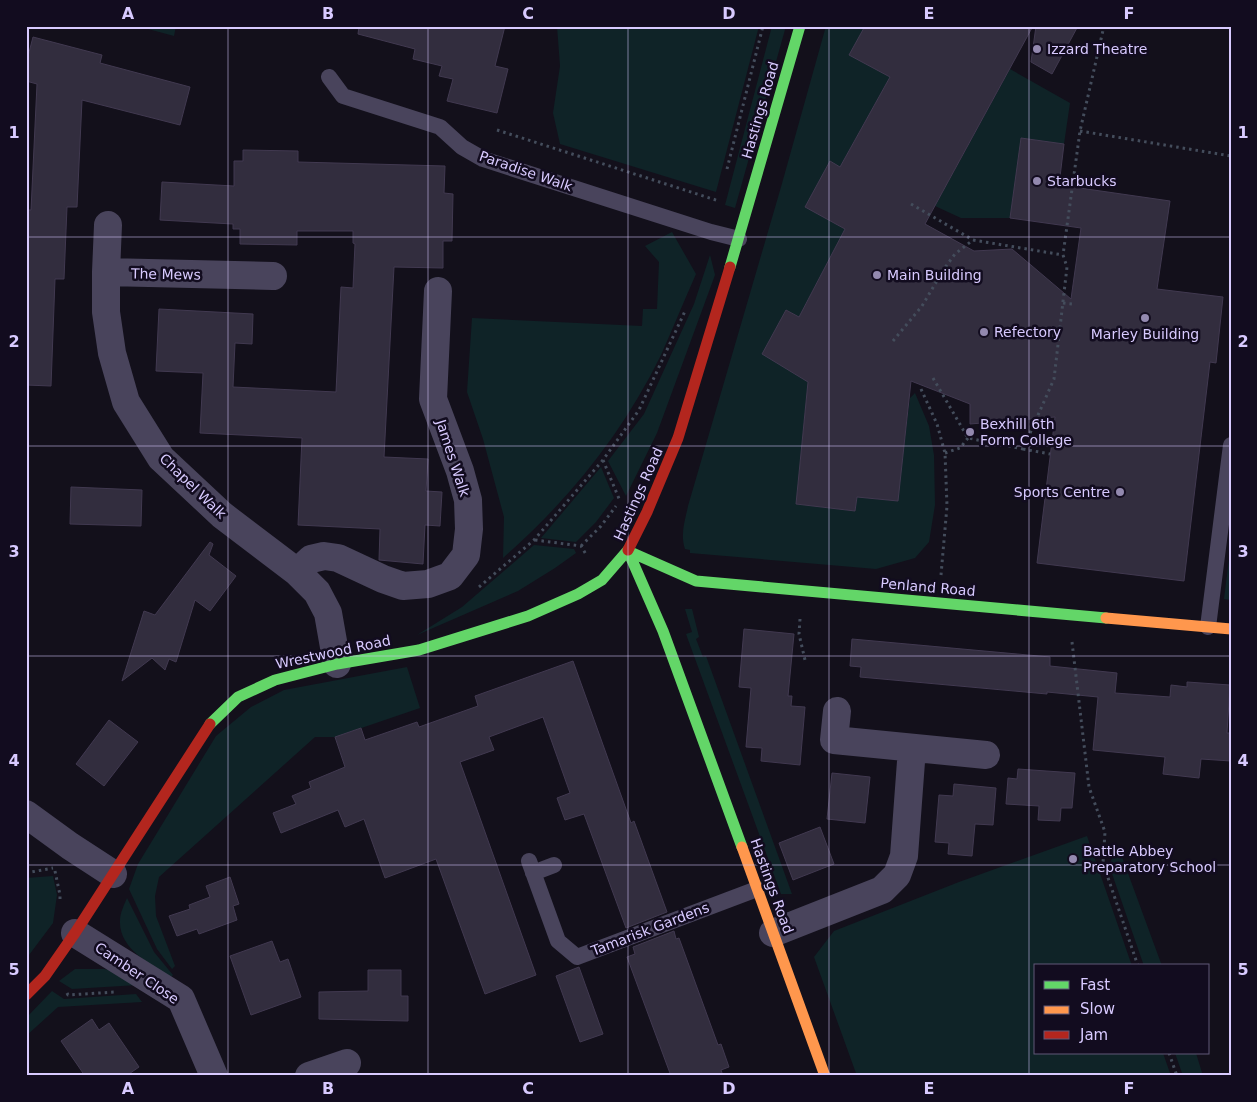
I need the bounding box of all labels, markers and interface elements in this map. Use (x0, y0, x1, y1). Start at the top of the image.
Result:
text: A (122, 4, 135, 23)
text: B (322, 4, 334, 23)
text: C (522, 4, 534, 23)
text: D (722, 4, 736, 23)
text: E (924, 4, 934, 23)
text: F (1124, 4, 1134, 23)
place label: Izzard Theatre (1047, 41, 1147, 57)
marker: Izzard Theatre (1031, 43, 1043, 55)
street label: Hastings Road (738, 60, 782, 160)
text: 1 (8, 123, 20, 142)
text: 1 (1237, 123, 1249, 142)
street label: Paradise Walk (477, 148, 575, 195)
place label: Starbucks (1047, 173, 1117, 189)
marker: Starbucks (1031, 175, 1043, 187)
street label: The Mews (130, 265, 201, 283)
place label: Main Building (887, 267, 982, 283)
marker: Main Building (871, 269, 883, 281)
marker: Marley Building (1139, 312, 1151, 324)
place label: Refectory (994, 324, 1061, 340)
marker: Refectory (978, 326, 990, 338)
place label: Marley Building (1091, 326, 1199, 342)
text: 2 (8, 332, 20, 351)
text: 2 (1237, 332, 1249, 351)
street label: James Walk (433, 416, 473, 499)
place label: Bexhill 6th Form College (980, 416, 1072, 448)
marker: Bexhill 6th Form College (964, 426, 976, 438)
street label: Hastings Road (610, 445, 666, 543)
street label: Chapel Walk (156, 450, 230, 522)
place label: Sports Centre (1014, 484, 1110, 500)
marker: Sports Centre (1114, 486, 1126, 498)
text: 3 (8, 542, 20, 561)
text: 3 (1237, 542, 1249, 561)
street label: Penland Road (880, 575, 976, 599)
street label: Wrestwood Road (274, 632, 392, 672)
text: 4 (8, 751, 20, 770)
text: 4 (1237, 751, 1249, 770)
street label: Hastings Road (747, 836, 797, 936)
place label: Battle Abbey Preparatory School (1083, 843, 1216, 875)
marker: Battle Abbey Preparatory School (1067, 853, 1079, 865)
street label: Tamarisk Gardens (588, 899, 711, 959)
street label: Camber Close (92, 939, 182, 1007)
text: 5 (8, 960, 20, 979)
text: 5 (1237, 960, 1249, 979)
legend (1034, 964, 1210, 1054)
text: Fast (1080, 976, 1110, 994)
text: Slow (1080, 1000, 1115, 1018)
text: Jam (1079, 1026, 1108, 1044)
text: A (122, 1079, 135, 1098)
text: B (322, 1079, 334, 1098)
text: C (522, 1079, 534, 1098)
text: D (722, 1079, 736, 1098)
text: E (924, 1079, 934, 1098)
text: F (1124, 1079, 1134, 1098)

